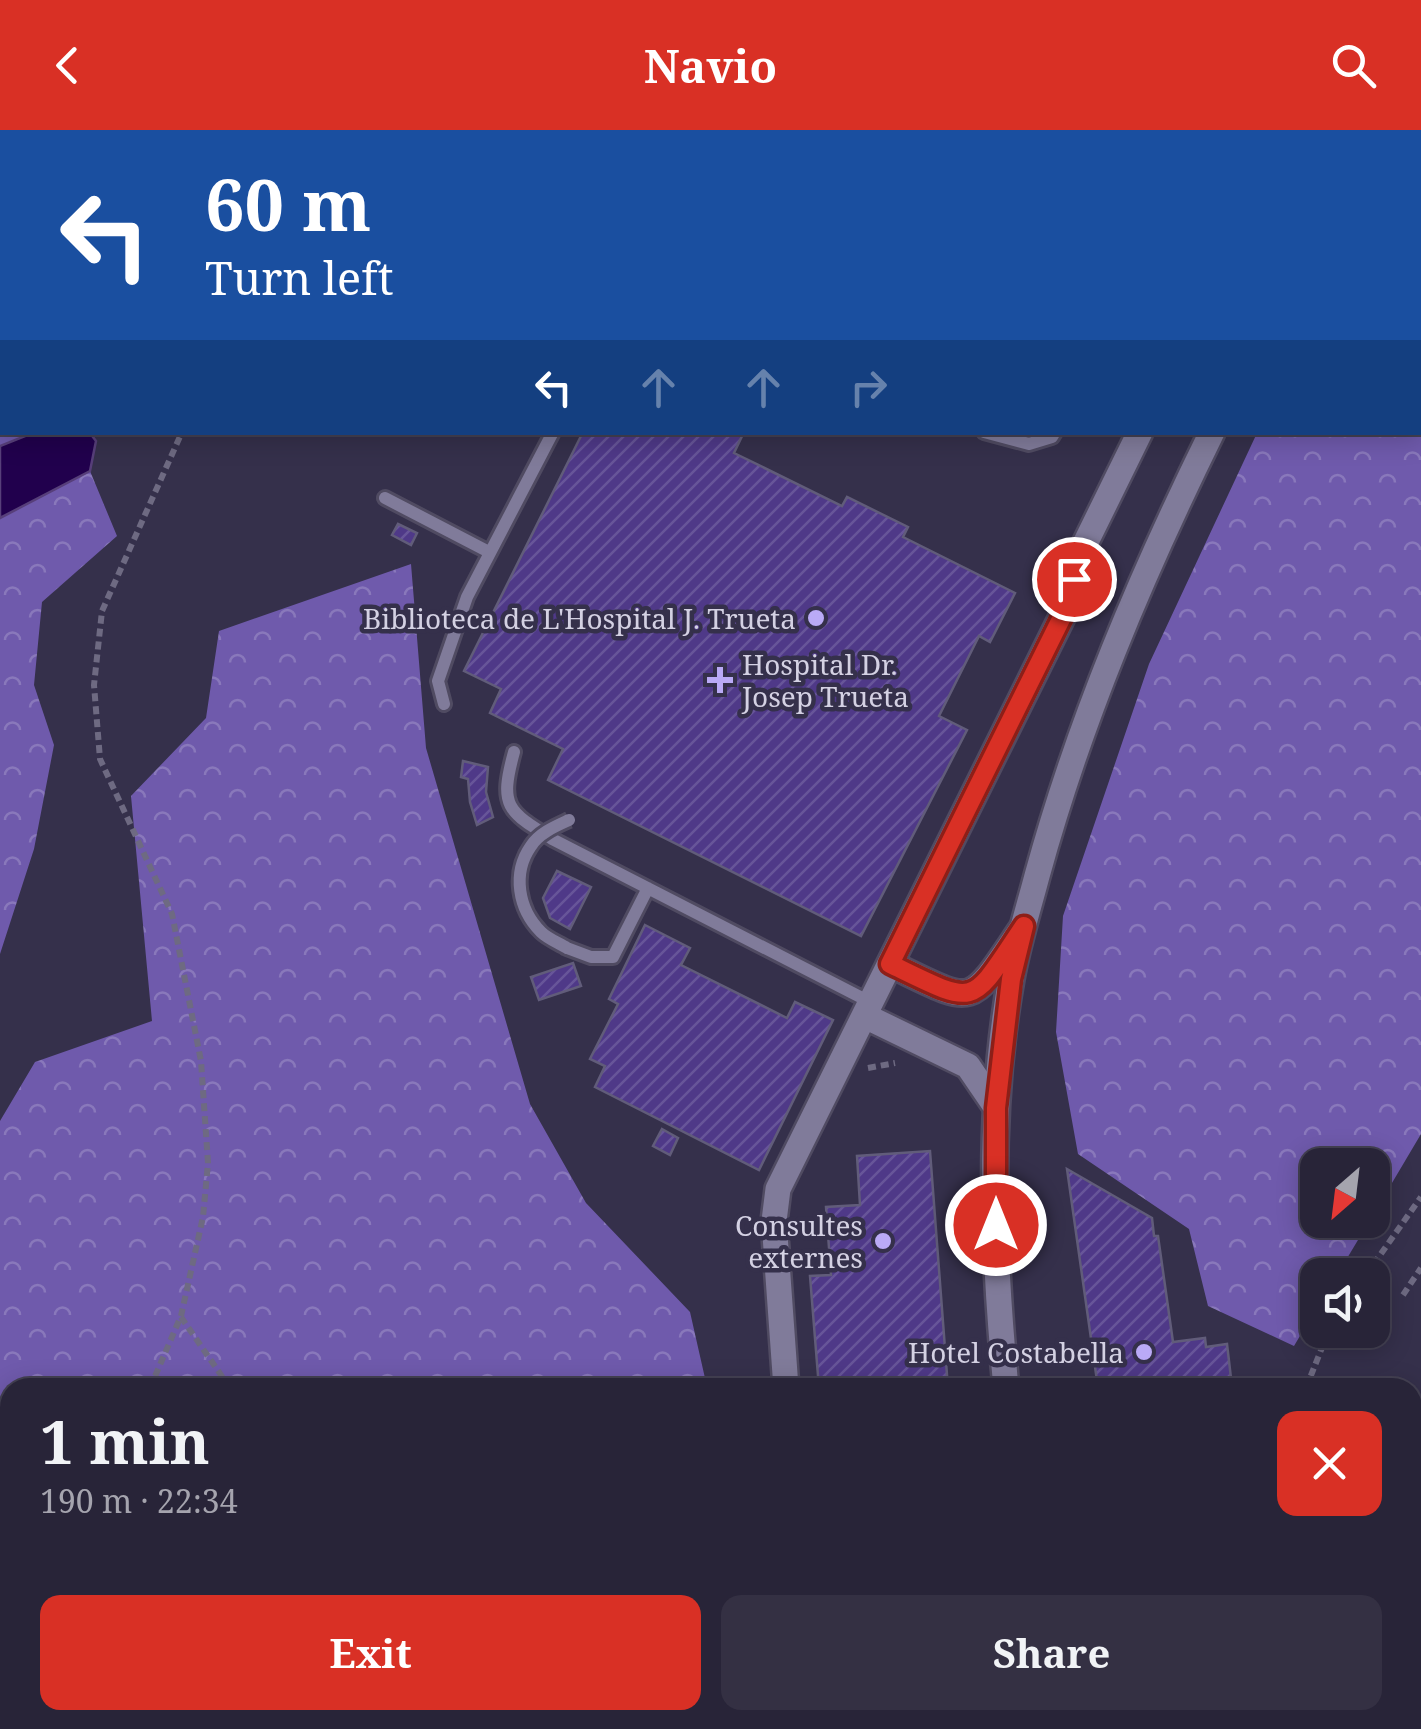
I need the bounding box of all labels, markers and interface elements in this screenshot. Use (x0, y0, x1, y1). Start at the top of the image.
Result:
text: Navio (644, 35, 777, 96)
icon: back (40, 38, 95, 93)
icon: search (1326, 38, 1381, 93)
text: 60 m (205, 156, 371, 252)
icon: left (40, 170, 170, 300)
text: Turn left (205, 247, 394, 308)
icon: left (526, 360, 581, 415)
icon: ahead (631, 360, 686, 415)
icon: ahead (736, 360, 791, 415)
icon: right (841, 360, 896, 415)
pin (1032, 537, 1117, 622)
icon: arrive (1047, 552, 1102, 607)
place label: Biblioteca de L'Hospital J. Trueta (363, 599, 796, 637)
marker: Biblioteca de L'Hospital J. Trueta (805, 607, 827, 629)
place label: Hospital Dr. Josep Trueta (741, 645, 909, 715)
marker: Hospital Dr. Josep Trueta (707, 667, 733, 693)
north arrow (1300, 1148, 1390, 1238)
map controls (1300, 1148, 1390, 1348)
position arrow (944, 1173, 1048, 1277)
place label: Consultes externes (735, 1206, 863, 1276)
marker: Consultes externes (872, 1230, 894, 1252)
button: sound (1300, 1258, 1390, 1348)
place label: Hotel Costabella (908, 1333, 1124, 1371)
marker: Hotel Costabella (1133, 1341, 1155, 1363)
text: 1 min (40, 1400, 210, 1482)
button: close (1277, 1411, 1382, 1516)
text: 190 m · 22:34 (40, 1479, 238, 1522)
button: Exit (40, 1595, 701, 1710)
button: Share (721, 1595, 1382, 1710)

